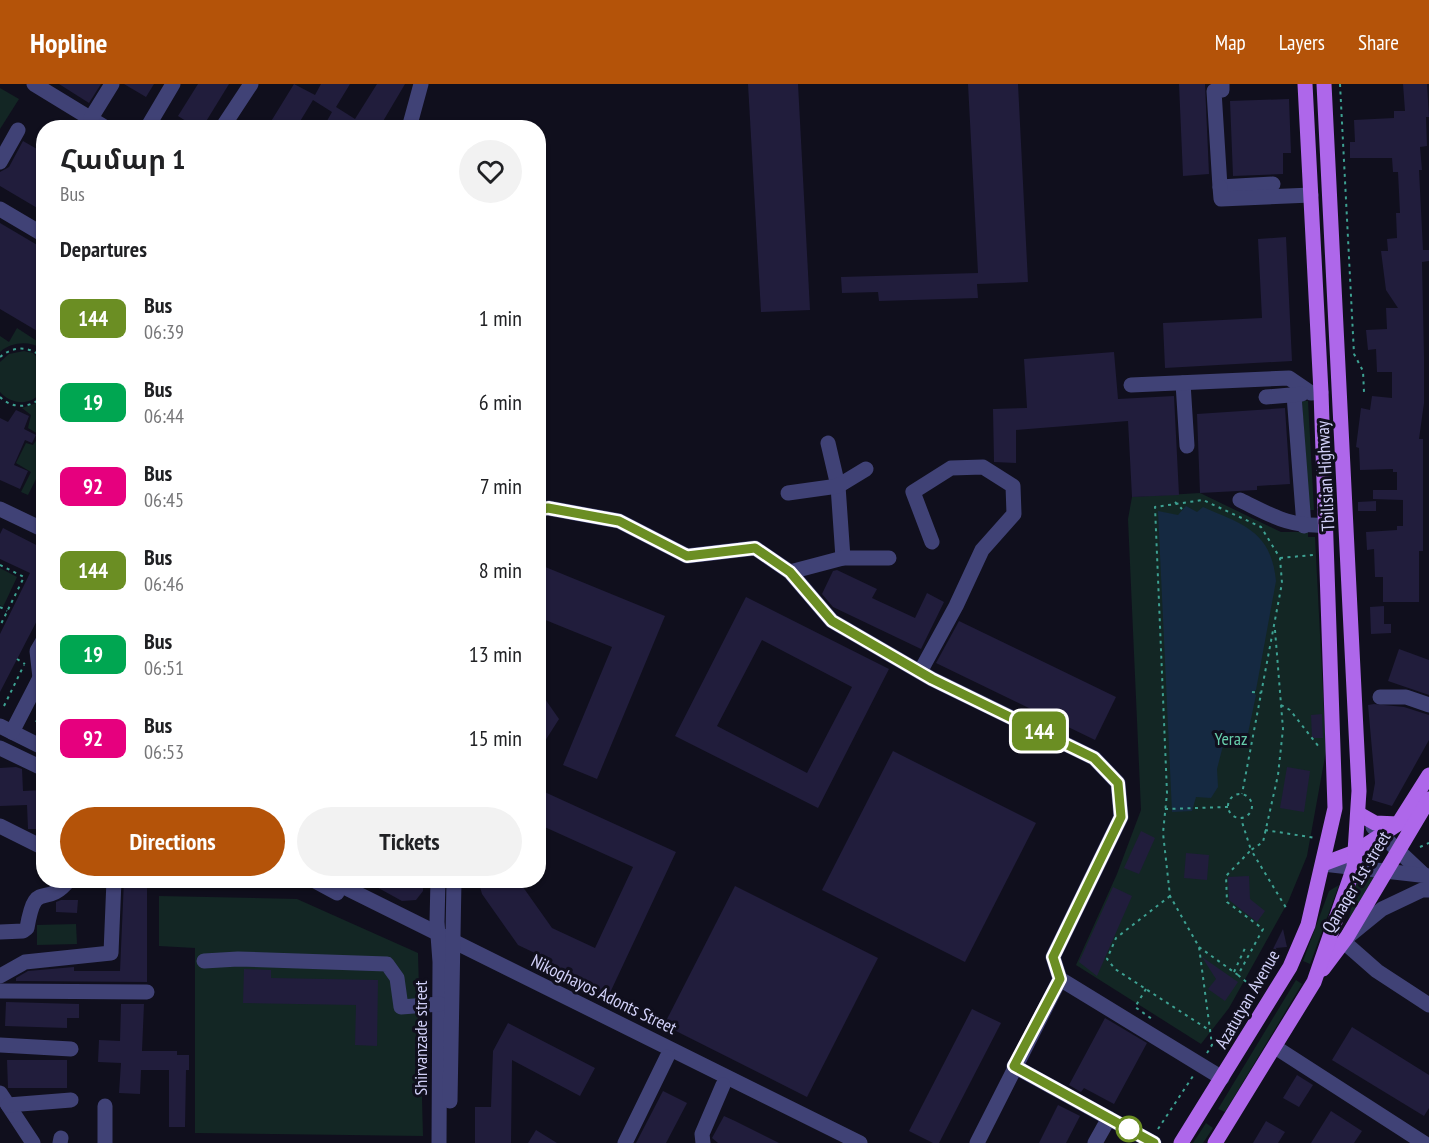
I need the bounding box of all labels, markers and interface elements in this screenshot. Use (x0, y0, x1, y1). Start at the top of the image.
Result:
text: Hopline (30, 24, 108, 61)
text: Map (1215, 29, 1246, 56)
text: Layers (1279, 29, 1325, 56)
text: Share (1358, 29, 1399, 56)
text: Համար 1 (60, 140, 185, 177)
button: heart (459, 140, 522, 203)
text: Bus (60, 181, 85, 207)
text: Departures (60, 235, 147, 263)
text: Bus (144, 291, 172, 319)
text: 1 min (479, 304, 522, 332)
text: 144 (78, 305, 108, 332)
text: 06:39 (144, 319, 184, 345)
text: Bus (144, 375, 172, 403)
text: 6 min (479, 388, 522, 416)
text: 19 (83, 389, 103, 416)
text: 06:44 (144, 403, 184, 429)
street label: Tbilisian Highway (1311, 420, 1339, 532)
text: Bus (144, 459, 172, 487)
text: 7 min (480, 472, 522, 500)
text: 92 (83, 473, 103, 500)
text: 06:45 (144, 487, 184, 513)
text: Bus (144, 543, 172, 571)
text: 8 min (479, 556, 522, 584)
text: 144 (78, 557, 108, 584)
text: 06:46 (144, 571, 184, 597)
text: Bus (144, 627, 172, 655)
text: 13 min (469, 640, 522, 668)
text: 19 (83, 641, 103, 668)
text: 06:51 (144, 655, 184, 681)
text: Bus (144, 711, 172, 739)
line badge: 144 (1004, 712, 1074, 750)
text: 144 (1024, 718, 1054, 745)
text: 15 min (469, 724, 522, 752)
text: 92 (83, 725, 103, 752)
park label: Yeraz (1215, 727, 1247, 750)
text: 06:53 (144, 739, 184, 765)
button: Directions (60, 807, 285, 876)
button: Tickets (297, 807, 522, 876)
street label: Qanaqer 1st street (1317, 827, 1395, 937)
street label: Azatutyan Avenue (1209, 946, 1285, 1052)
street label: Nikoghayos Adonts Street (527, 949, 681, 1039)
street label: Shirvanzade street (409, 980, 432, 1095)
unlabelled marker (1116, 1116, 1142, 1142)

